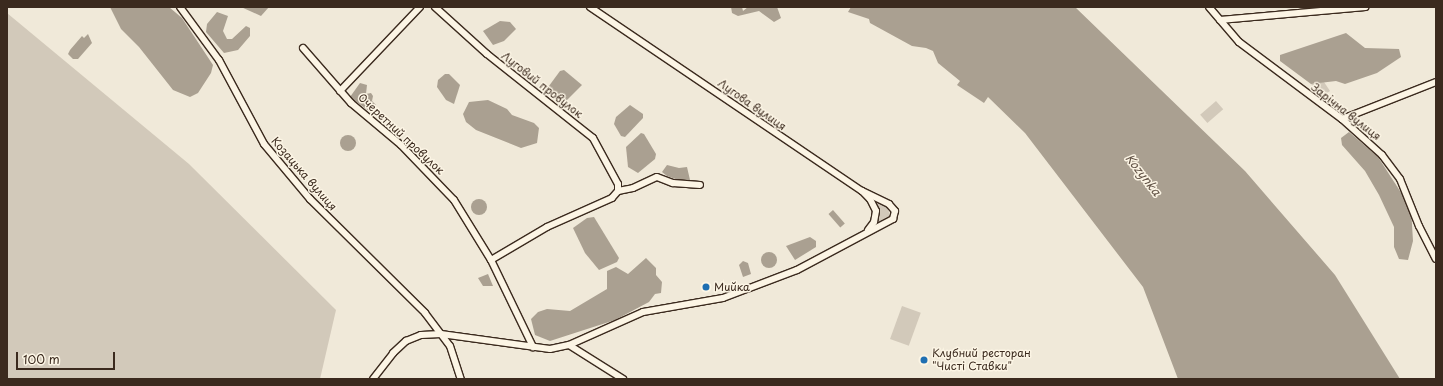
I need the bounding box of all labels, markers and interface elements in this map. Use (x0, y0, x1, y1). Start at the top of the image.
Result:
street label: Луговий провулок (499, 49, 585, 121)
street label: Лугова вулиця (715, 76, 789, 134)
street label: Зарічна вулиця (1308, 81, 1384, 143)
street label: Очеретний провулок (355, 91, 447, 177)
street label: Козацька вулиця (268, 134, 340, 214)
water label: Kozynka (1122, 151, 1164, 199)
place label: Мийка (714, 280, 750, 294)
marker: Мийка (701, 282, 711, 292)
scale bar (18, 344, 117, 370)
place label: Клубний ресторан "Чисті Ставки" (932, 347, 1032, 373)
text: 100 m (23, 350, 60, 368)
marker: Клубний ресторан "Чисті Ставки" (919, 355, 929, 365)

